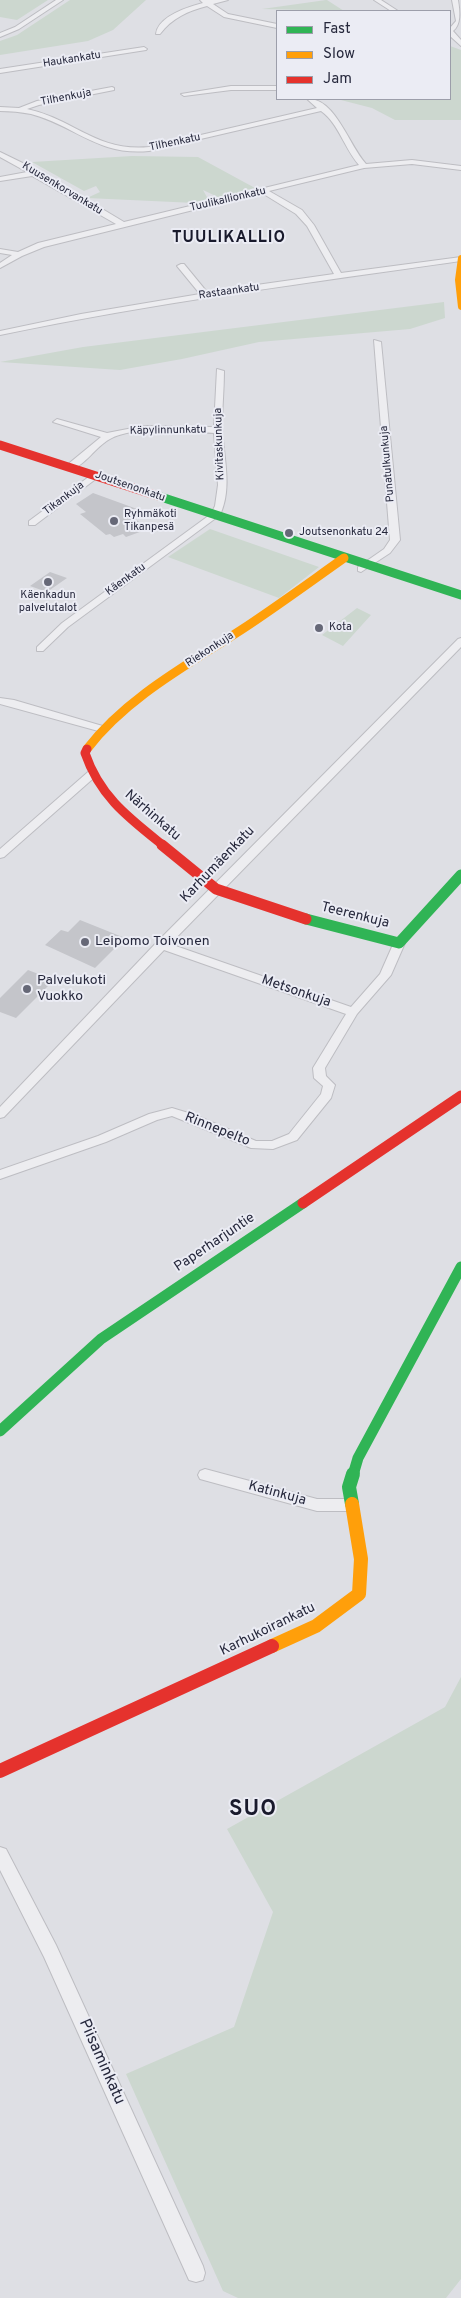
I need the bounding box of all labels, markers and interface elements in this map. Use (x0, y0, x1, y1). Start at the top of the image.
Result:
legend (276, 10, 451, 100)
text: Fast (323, 20, 351, 39)
text: Slow (323, 45, 355, 64)
street label: Haukankatu (42, 49, 102, 71)
text: Jam (323, 70, 352, 89)
street label: Tilhenkuja (39, 87, 93, 109)
street label: Tilhenkatu (148, 131, 202, 155)
street label: Kuusenkorvankatu (19, 160, 105, 218)
street label: Tuulikallionkatu (189, 185, 267, 215)
district label: TUULIKALLIO (171, 229, 287, 249)
street label: Rastaankatu (198, 281, 260, 303)
street label: Kivitaskunkuja (212, 408, 228, 480)
street label: Käpylinnunkatu (129, 424, 207, 438)
street label: Punatulkunkuja (378, 425, 398, 503)
street label: Joutsenonkatu (93, 469, 167, 505)
street label: Tikankuja (41, 479, 87, 519)
place label: Ryhmäkoti Tikanpesä (124, 508, 177, 534)
marker: Ryhmäkoti Tikanpesä (108, 515, 120, 527)
place label: Joutsenonkatu 24 (299, 526, 388, 540)
marker: Joutsenonkatu 24 (283, 527, 295, 539)
street label: Käenkatu (103, 561, 149, 599)
marker: Käenkadun palvelutalot (42, 576, 54, 588)
place label: Käenkadun palvelutalot (19, 589, 77, 615)
place label: Kota (329, 621, 352, 635)
marker: Kota (313, 622, 325, 634)
street label: Riekonkuja (183, 630, 237, 670)
street label: Närhinkatu (121, 787, 183, 845)
street label: Karhumäenkatu (177, 823, 259, 907)
street label: Teerenkuja (319, 899, 391, 933)
place label: Leipomo Toivonen (95, 934, 210, 950)
marker: Leipomo Toivonen (79, 936, 91, 948)
street label: Metsonkuja (259, 972, 333, 1012)
place label: Palvelukoti Vuokko (37, 973, 106, 1006)
marker: Palvelukoti Vuokko (21, 983, 33, 995)
street label: Rinnepelto (182, 1109, 252, 1151)
street label: Paperharjuntie (172, 1210, 258, 1276)
street label: Katinkuja (246, 1478, 308, 1510)
street label: Karhukoirankatu (218, 1600, 318, 1660)
district label: SUO (229, 1798, 277, 1824)
street label: Piisaminkatu (74, 2016, 128, 2108)

